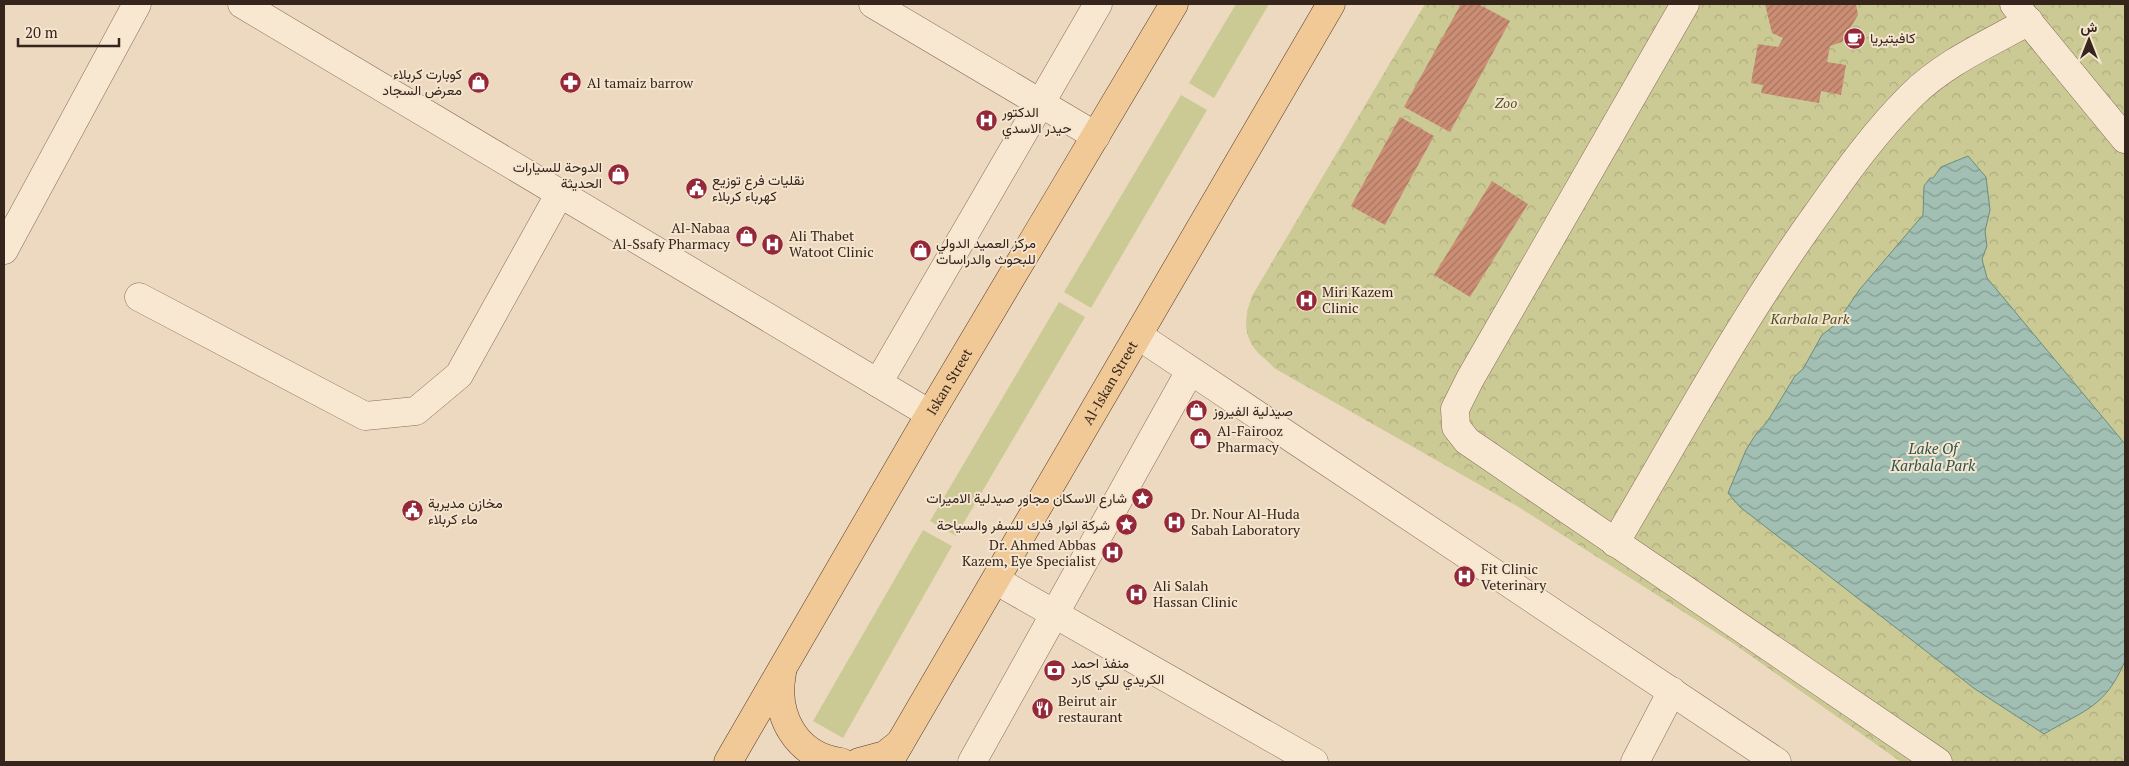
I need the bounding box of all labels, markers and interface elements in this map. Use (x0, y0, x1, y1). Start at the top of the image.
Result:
scale bar (18, 15, 119, 47)
north arrow (2064, 15, 2114, 65)
text: ش (2081, 17, 2098, 36)
text: 20 m (25, 22, 58, 42)
cafe icon: كافيتيريا (1842, 26, 1866, 50)
place label: كافيتيريا (1870, 28, 1915, 47)
place label: كوبارت كربلاء معرض السجاد (382, 64, 462, 99)
shop icon: كوبارت كربلاء معرض السجاد (466, 70, 490, 94)
pharmacy icon: Al tamaiz barrow (559, 71, 583, 95)
place label: Al tamaiz barrow (587, 73, 694, 92)
park label: Zoo (1495, 93, 1517, 112)
place label: الدكتور حيدر الاسدي (1001, 102, 1072, 140)
hospital icon: الدكتور حيدر الاسدي (974, 108, 998, 132)
place label: الدوحة للسيارات الحديثة (513, 157, 602, 192)
shop icon: الدوحة للسيارات الحديثة (606, 163, 630, 187)
place label: نقليات فرع توزيع كهرباء كربلاء (712, 170, 805, 205)
public building icon: نقليات فرع توزيع كهرباء كربلاء (684, 176, 708, 200)
place label: Al-Nabaa Al-Ssafy Pharmacy (613, 218, 731, 253)
shop icon: Al-Nabaa Al-Ssafy Pharmacy (734, 224, 758, 248)
place label: Ali Thabet Watoot Clinic (789, 226, 874, 261)
hospital icon: Ali Thabet Watoot Clinic (761, 232, 785, 256)
place label: مركز العميد الدولي للبحوث والدراسات (936, 233, 1036, 268)
shop icon: مركز العميد الدولي للبحوث والدراسات (908, 239, 932, 263)
place label: Miri Kazem Clinic (1322, 282, 1393, 317)
hospital icon: Miri Kazem Clinic (1294, 288, 1318, 312)
park label: Karbala Park (1770, 309, 1850, 328)
street label: Al-Iskan Street (1078, 336, 1142, 428)
street label: Iskan Street (922, 344, 976, 418)
shop icon: صيدلية الفيروز (1185, 399, 1209, 423)
place label: صيدلية الفيروز (1212, 401, 1293, 420)
place label: Al-Fairooz Pharmacy (1217, 421, 1283, 456)
shop icon: Al-Fairooz Pharmacy (1189, 427, 1213, 451)
water label: Lake Of Karbala Park (1890, 438, 1976, 475)
place icon: شارع الاسكان مجاور صيدلية الاميرات (1131, 486, 1155, 510)
place label: شارع الاسكان مجاور صيدلية الاميرات (926, 488, 1127, 509)
place label: مخازن مديرية ماء كربلاء (428, 493, 503, 528)
public building icon: مخازن مديرية ماء كربلاء (400, 499, 424, 523)
place label: Dr. Nour Al-Huda Sabah Laboratory (1191, 504, 1301, 539)
hospital icon: Dr. Nour Al-Huda Sabah Laboratory (1163, 510, 1187, 534)
place icon: شركة انوار فدك للسفر والسياحة (1114, 513, 1138, 537)
place label: شركة انوار فدك للسفر والسياحة (937, 515, 1110, 534)
place label: Dr. Ahmed Abbas Kazem, Eye Specialist (962, 535, 1097, 570)
hospital icon: Dr. Ahmed Abbas Kazem, Eye Specialist (1100, 541, 1124, 565)
place label: Fit Clinic Veterinary (1481, 559, 1547, 594)
hospital icon: Fit Clinic Veterinary (1453, 565, 1477, 589)
place label: Ali Salah Hassan Clinic (1153, 576, 1238, 611)
hospital icon: Ali Salah Hassan Clinic (1125, 582, 1149, 606)
place label: منفذ احمد الكريدي للكي كارد (1071, 653, 1164, 691)
bank icon: منفذ احمد الكريدي للكي كارد (1043, 659, 1067, 683)
place label: Beirut air restaurant (1058, 691, 1124, 726)
restaurant icon: Beirut air restaurant (1030, 697, 1054, 721)

